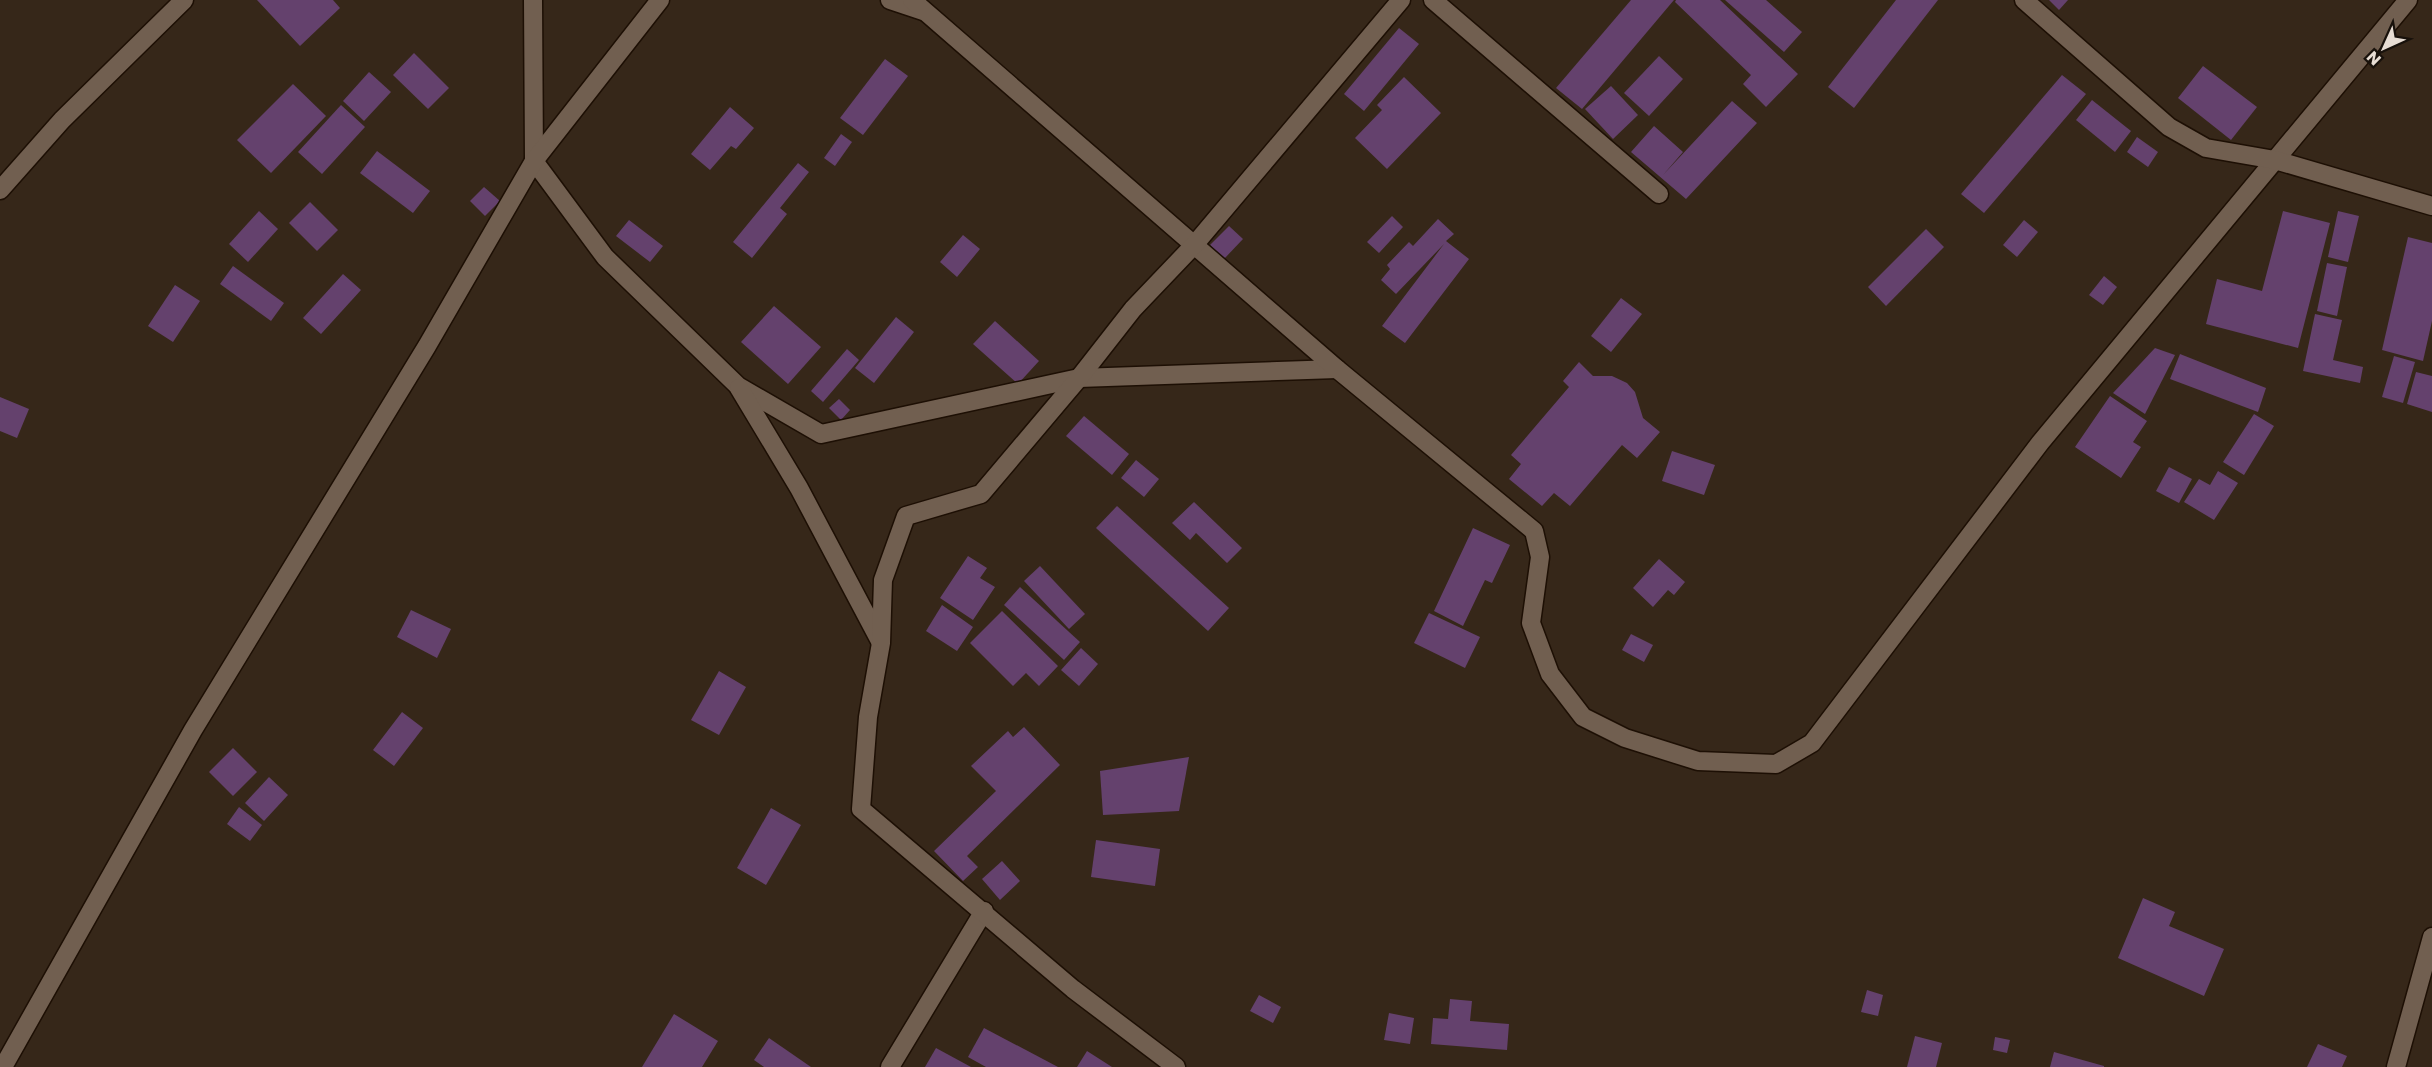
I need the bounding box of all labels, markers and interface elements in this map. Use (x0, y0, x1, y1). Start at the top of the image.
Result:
north arrow (2354, 18, 2414, 78)
text: N (2361, 46, 2386, 71)

